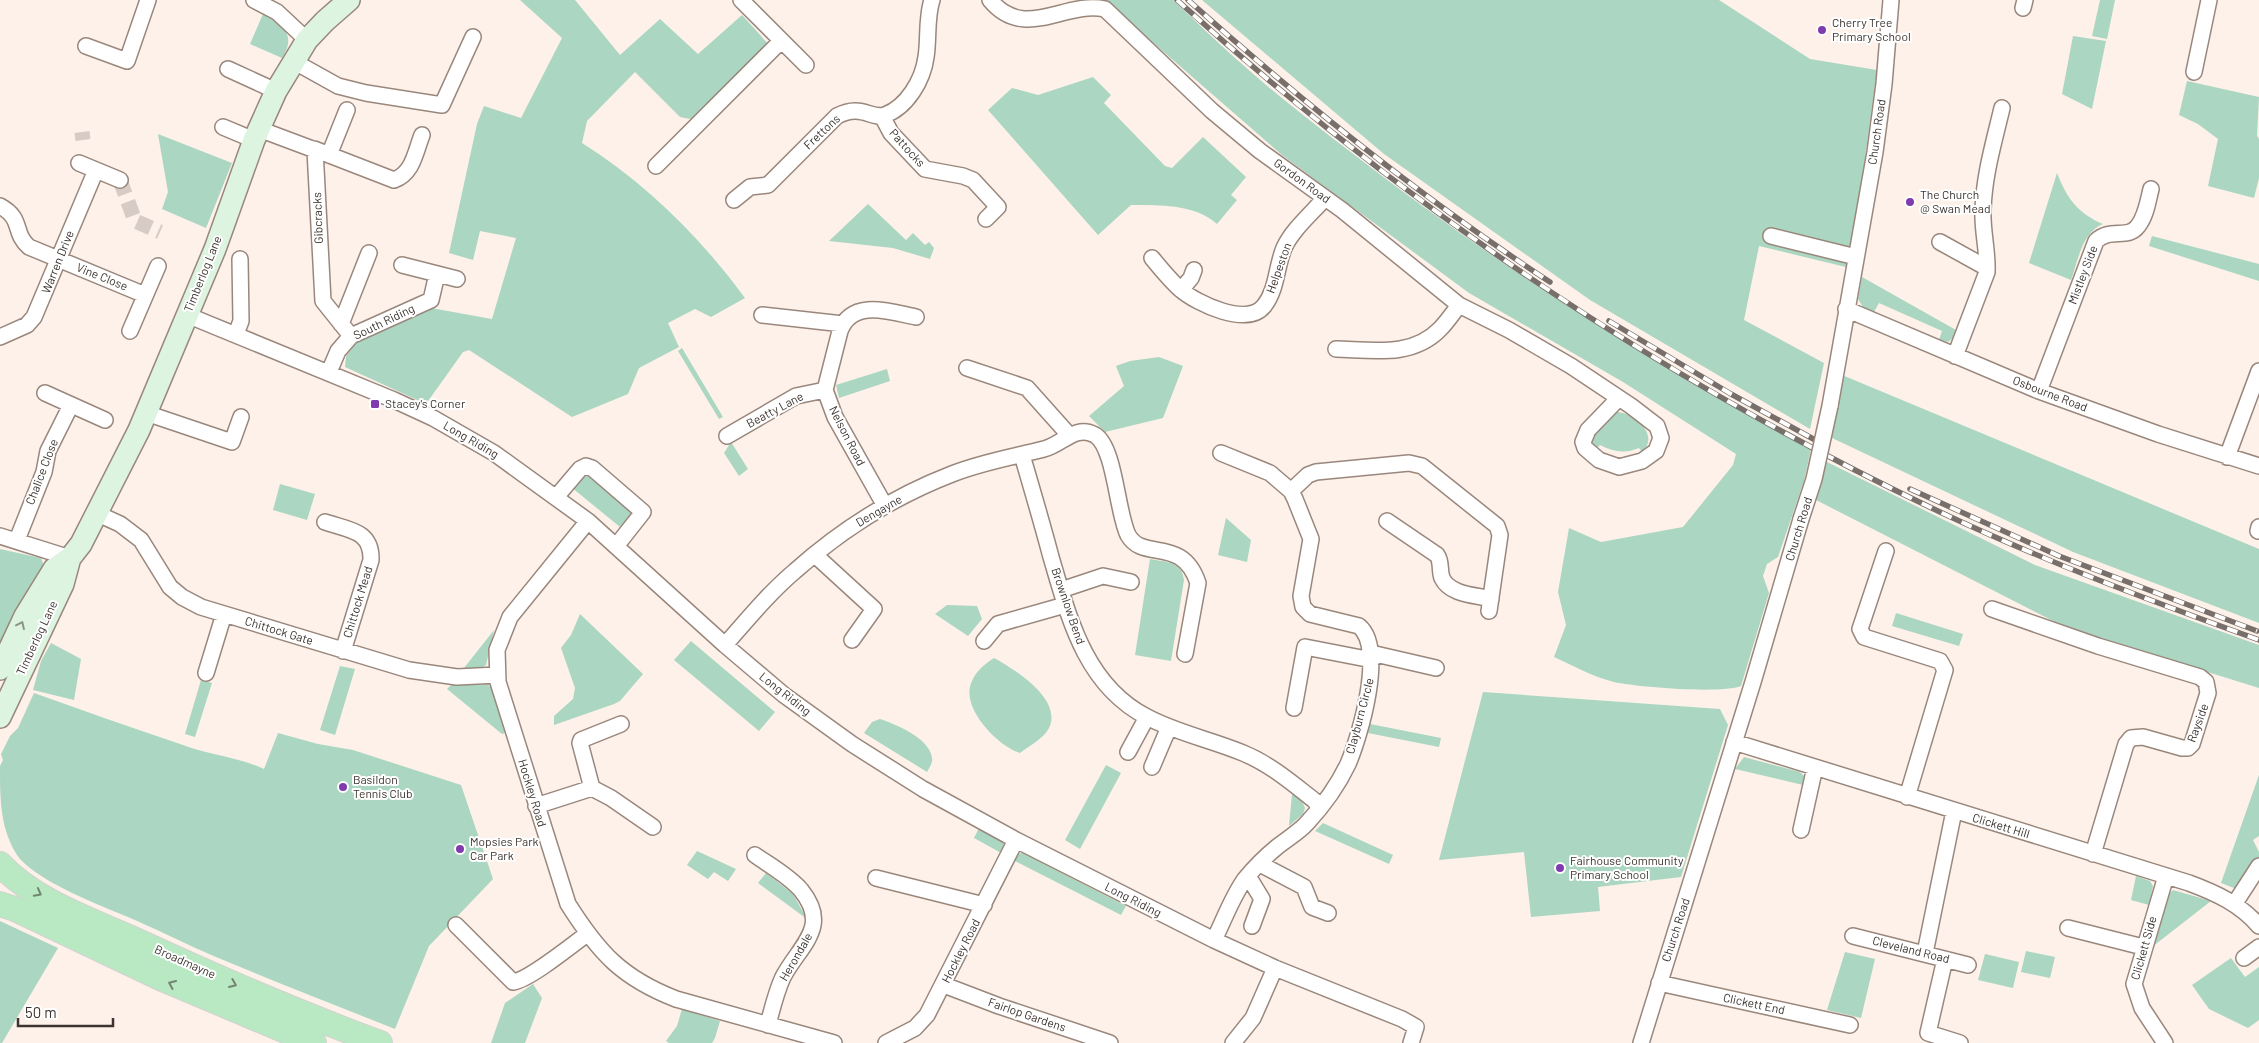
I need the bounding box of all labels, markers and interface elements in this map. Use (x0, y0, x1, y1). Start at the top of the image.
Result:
place label: Cherry Tree Primary School (1832, 15, 1911, 43)
marker: Cherry Tree Primary School (1816, 24, 1828, 36)
street label: Church Road (1864, 98, 1888, 166)
street label: Frettons (800, 111, 843, 152)
street label: Pattocks (887, 125, 929, 169)
street label: Gordon Road (1271, 155, 1334, 205)
place label: The Church @ Swan Mead (1920, 187, 1990, 215)
street label: Gibcracks (309, 192, 325, 244)
marker: The Church @ Swan Mead (1904, 196, 1916, 208)
street label: Warren Drive (38, 228, 76, 295)
street label: Timberlog Lane (180, 234, 224, 314)
street label: Helpeston (1262, 240, 1294, 295)
street label: Mistley Side (2064, 243, 2100, 306)
street label: Vine Close (75, 259, 130, 293)
street label: South Riding (351, 300, 416, 342)
street label: Osbourne Road (2011, 372, 2090, 414)
street label: Beatty Lane (744, 388, 805, 430)
place label: Stacey's Corner (385, 396, 466, 410)
marker: Stacey's Corner (369, 398, 381, 410)
street label: Nelson Road (827, 403, 869, 468)
street label: Long Riding (441, 418, 502, 461)
street label: Chalice Close (22, 437, 60, 507)
street label: Dengayne (853, 491, 904, 529)
street label: Church Road (1782, 495, 1814, 562)
street label: Chittock Mead (340, 564, 375, 639)
street label: Brownlow Bend (1049, 565, 1089, 646)
street label: Timberlog Lane (13, 598, 59, 677)
street label: Chittock Gate (244, 613, 315, 647)
one-way arrow (15, 621, 25, 630)
street label: Long Riding (757, 669, 814, 718)
street label: Clayburn Circle (1342, 676, 1376, 755)
street label: Rayside (2184, 701, 2211, 744)
street label: Hockley Road (516, 757, 550, 828)
place label: Basildon Tennis Club (353, 772, 413, 800)
marker: Basildon Tennis Club (337, 781, 349, 793)
street label: Clickett Hill (1971, 810, 2032, 840)
place label: Mopsies Park Car Park (470, 834, 539, 862)
marker: Mopsies Park Car Park (454, 843, 466, 855)
place label: Fairhouse Community Primary School (1570, 853, 1684, 881)
marker: Fairhouse Community Primary School (1554, 862, 1566, 874)
street label: Long Riding (1103, 879, 1164, 919)
one-way arrow (33, 887, 42, 897)
street label: Church Road (1658, 896, 1692, 963)
street label: Clickett Side (2127, 914, 2159, 981)
street label: Hockley Road (938, 916, 982, 985)
street label: Herondale (776, 930, 815, 983)
street label: Cleveland Road (1871, 933, 1951, 965)
street label: Broadmayne (153, 941, 218, 981)
one-way arrow (228, 977, 237, 988)
one-way arrow (168, 979, 177, 990)
street label: Clickett End (1722, 990, 1786, 1016)
street label: Fairlop Gardens (987, 994, 1068, 1034)
scale bar (18, 996, 112, 1028)
text: 50 m (25, 1003, 57, 1021)

